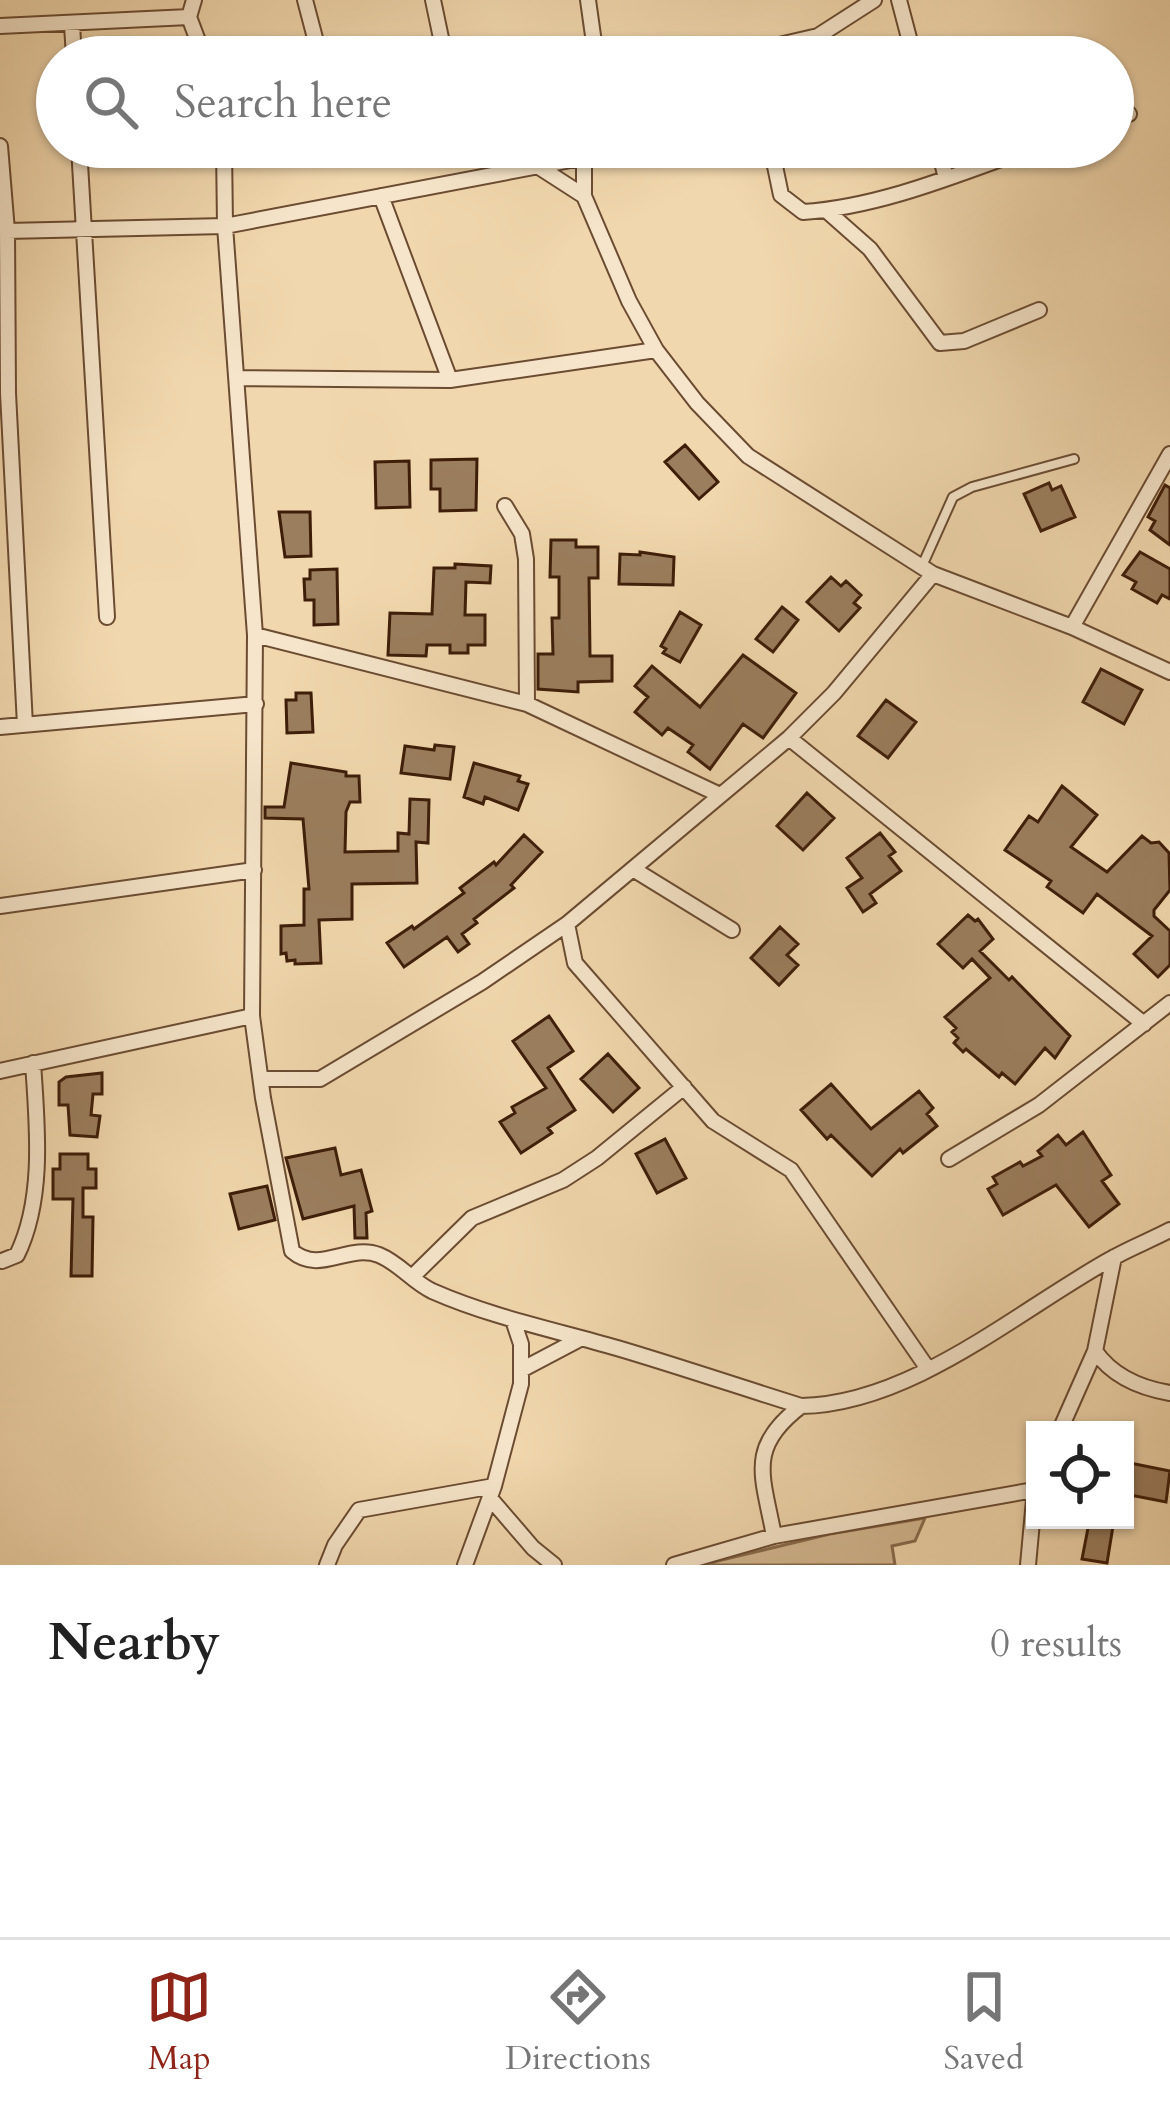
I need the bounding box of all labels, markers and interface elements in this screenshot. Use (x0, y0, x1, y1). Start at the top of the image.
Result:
search box (36, 36, 1134, 168)
icon: search (78, 69, 144, 135)
text: Search here (174, 72, 392, 133)
map controls (1026, 1421, 1134, 1529)
button: locate (1026, 1421, 1134, 1529)
text: Nearby (48, 1608, 220, 1678)
text: 0 results (990, 1617, 1122, 1670)
tab: Map (146, 1964, 212, 2081)
tab: Directions (505, 1964, 651, 2081)
tab: Saved (944, 1964, 1024, 2081)

